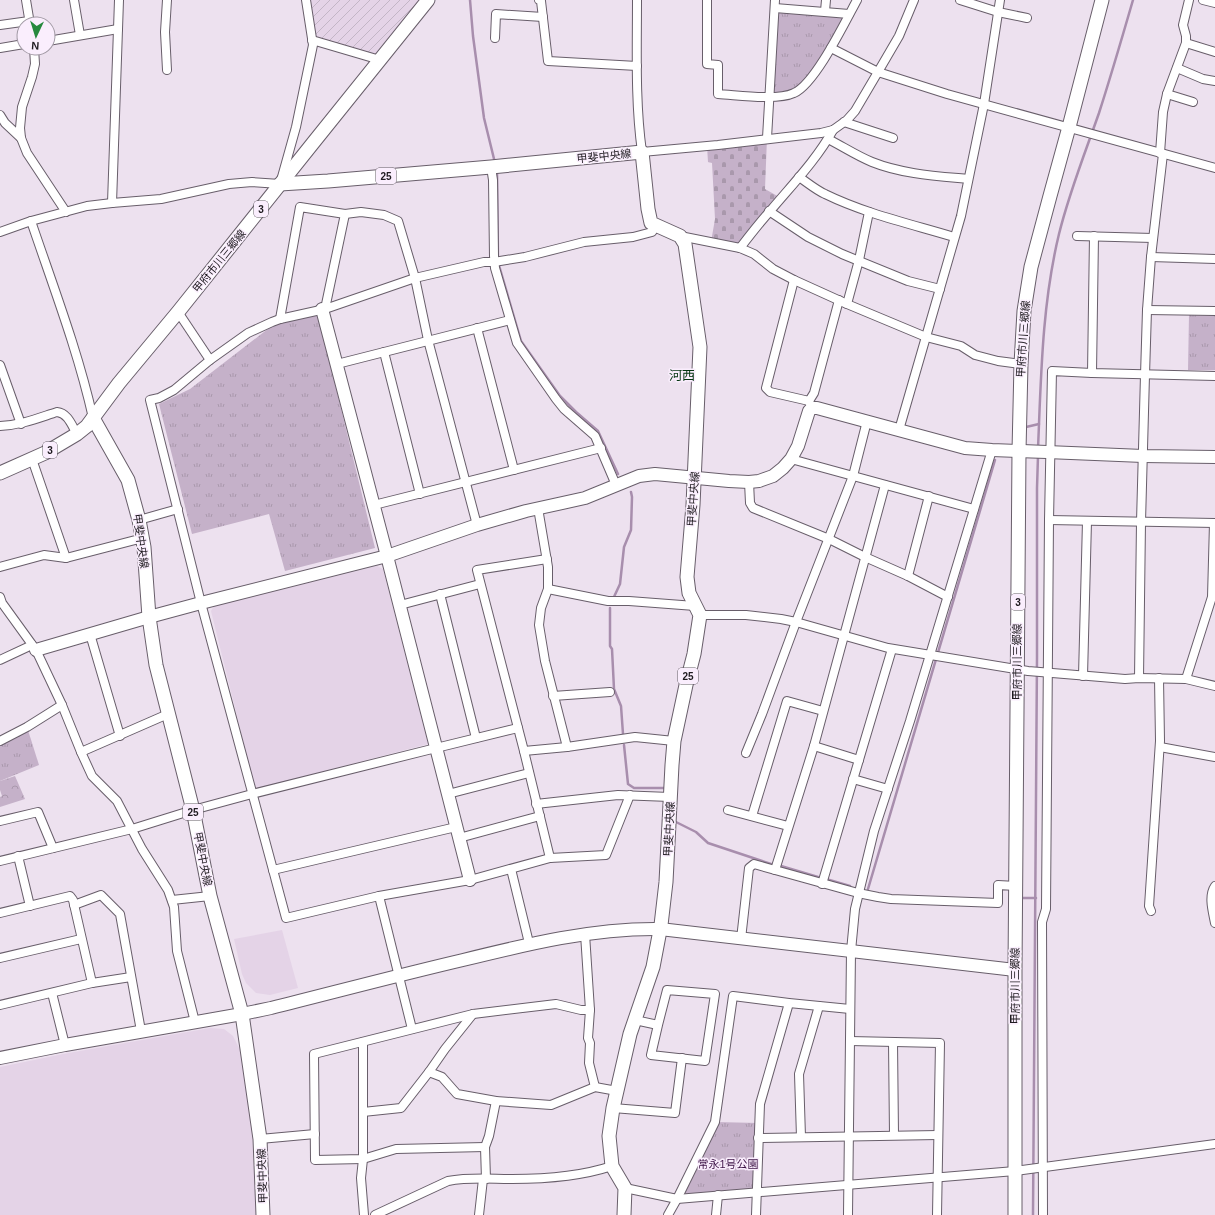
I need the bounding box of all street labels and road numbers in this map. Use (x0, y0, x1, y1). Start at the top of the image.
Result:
street label: 甲斐中央線 (576, 147, 632, 165)
road number: 25 (376, 168, 396, 184)
road number: 3 (254, 201, 268, 217)
street label: 甲府市川三郷線 (190, 227, 248, 295)
street label: 甲府市川三郷線 (1014, 300, 1032, 378)
road number: 3 (43, 442, 57, 458)
street label: 甲斐中央線 (685, 471, 701, 527)
street label: 甲斐中央線 (131, 513, 151, 569)
road number: 3 (1011, 594, 1025, 610)
street label: 甲府市川三郷線 (1011, 624, 1023, 701)
road number: 25 (678, 668, 698, 684)
street label: 甲斐中央線 (662, 801, 676, 857)
road number: 25 (183, 804, 203, 820)
street label: 甲斐中央線 (192, 831, 214, 887)
street label: 甲府市川三郷線 (1009, 948, 1021, 1025)
street label: 甲斐中央線 (255, 1148, 269, 1204)

